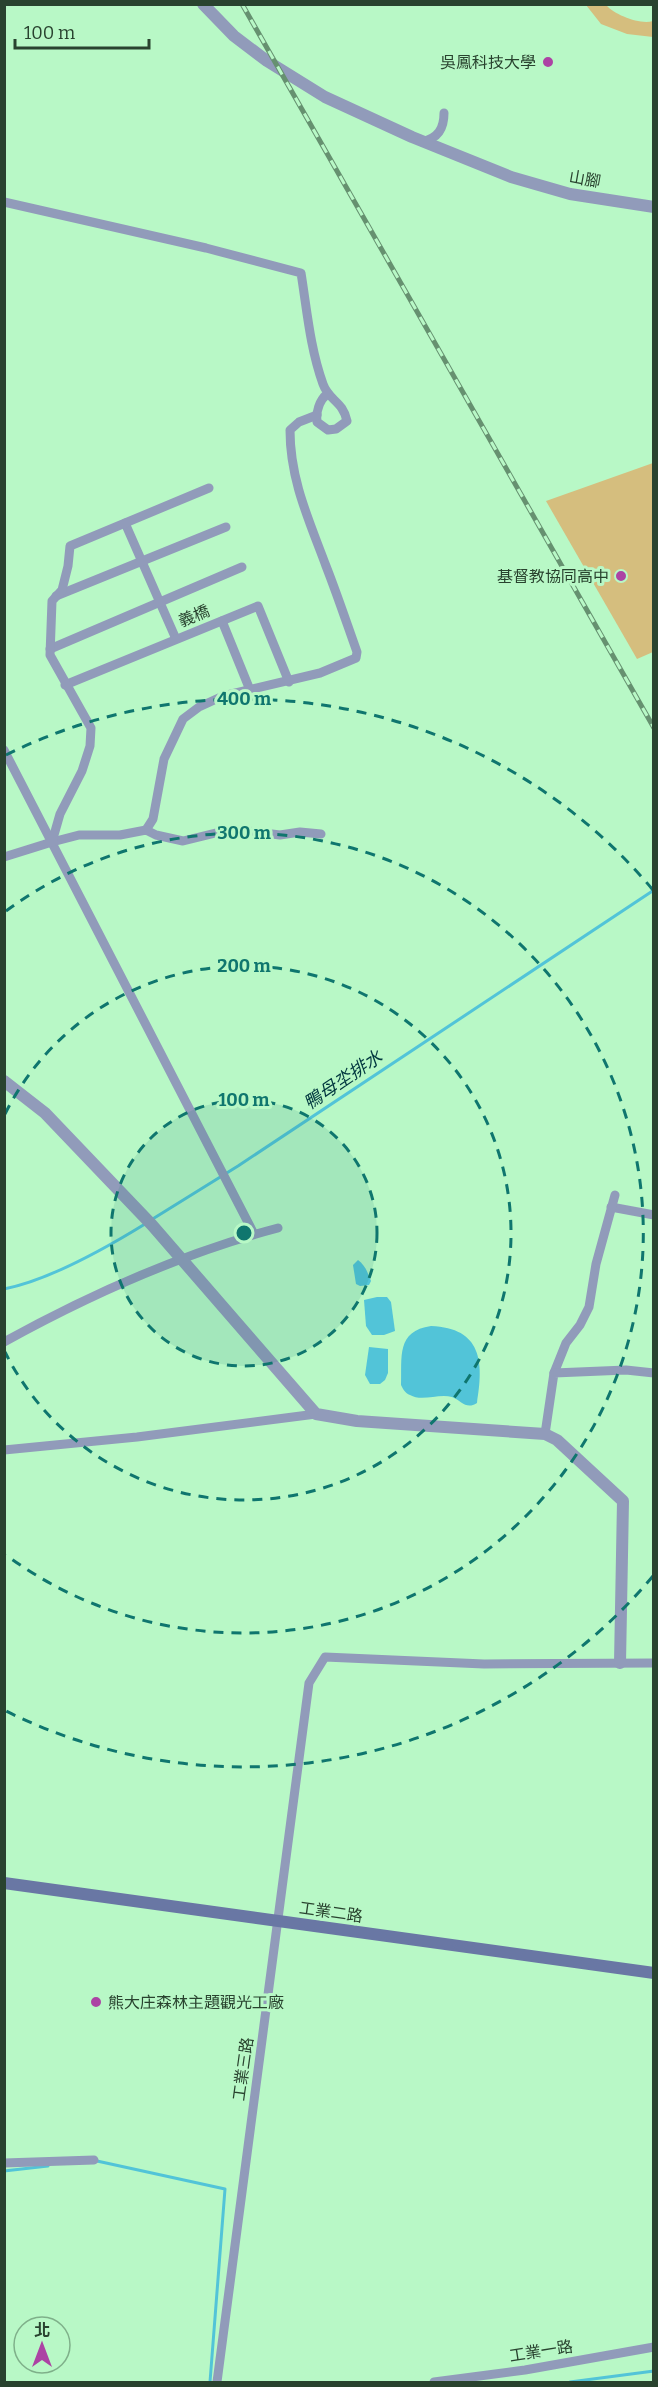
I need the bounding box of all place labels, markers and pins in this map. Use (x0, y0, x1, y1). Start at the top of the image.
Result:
place label: 吳鳳科技大學 (440, 53, 536, 72)
marker: 吳鳳科技大學 (541, 55, 555, 69)
place label: 基督教協同高中 (497, 567, 609, 586)
marker: 基督教協同高中 (614, 569, 628, 583)
centre of rings (234, 1223, 254, 1243)
place label: 熊大庄森林主題觀光工廠 (108, 1993, 284, 2012)
marker: 熊大庄森林主題觀光工廠 (89, 1995, 103, 2009)

